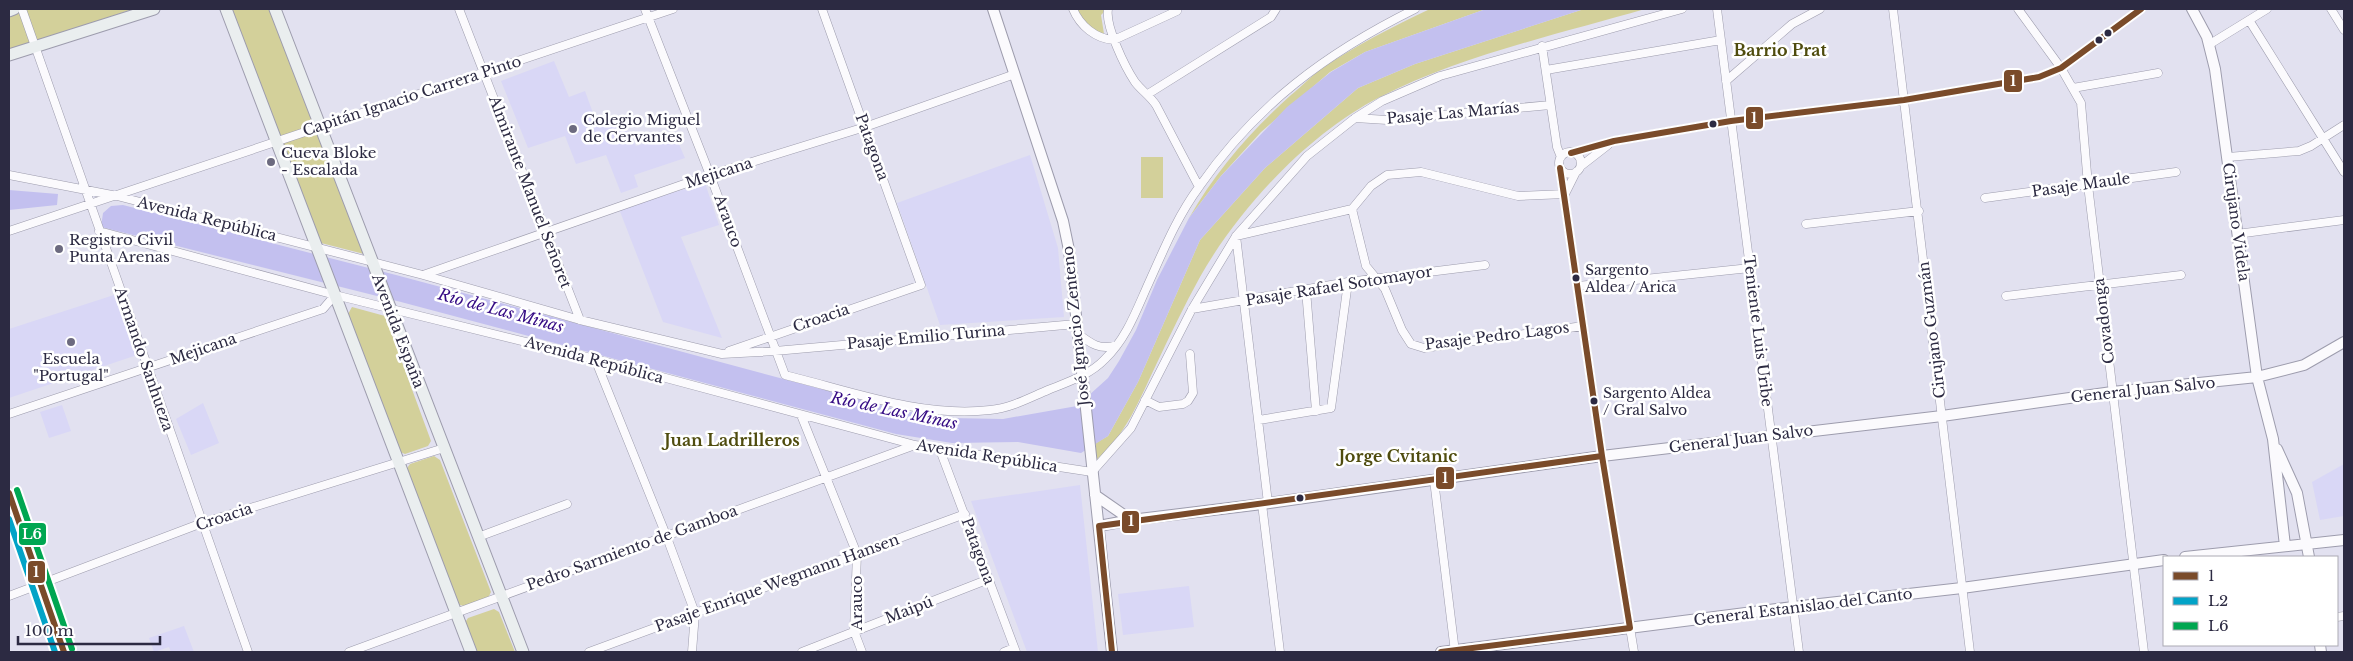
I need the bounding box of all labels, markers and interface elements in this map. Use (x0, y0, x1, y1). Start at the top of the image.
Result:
unlabelled marker (2103, 28, 2113, 38)
unlabelled marker (2094, 35, 2104, 45)
district label: Barrio Prat (1733, 40, 1827, 60)
street label: Capitán Ignacio Carrera Pinto (300, 51, 524, 140)
line badge: 1 (2003, 69, 2023, 93)
text: 1 (2010, 72, 2016, 90)
street label: Almirante Manuel Señoret (485, 92, 576, 291)
street label: Pasaje Las Marías (1386, 97, 1520, 128)
line badge: 1 (1745, 106, 1764, 130)
text: 1 (1751, 109, 1757, 127)
place label: Colegio Miguel de Cervantes (583, 110, 701, 146)
street label: Patagona (852, 111, 894, 184)
unlabelled marker (1708, 119, 1718, 129)
marker: Colegio Miguel de Cervantes (567, 123, 579, 135)
place label: Cueva Bloke - Escalada (281, 143, 376, 179)
street label: Mejicana (683, 153, 755, 192)
marker: Cueva Bloke - Escalada (265, 156, 277, 168)
street label: Cirujano Videla (2219, 161, 2254, 283)
street label: Pasaje Maule (2030, 168, 2131, 201)
street label: Arauco (710, 191, 747, 250)
street label: Avenida República (135, 192, 279, 245)
place label: Registro Civil Punta Arenas (69, 230, 173, 266)
marker: Registro Civil Punta Arenas (53, 243, 65, 255)
street label: José Ignacio Zenteno (1058, 245, 1094, 409)
street label: Teniente Luis Uribe (1740, 254, 1777, 408)
street label: Cirujano Guzmán (1914, 260, 1949, 400)
street label: Pasaje Rafael Sotomayor (1244, 261, 1434, 310)
place label: Sargento Aldea / Arica (1584, 261, 1677, 296)
street label: Avenida España (368, 270, 429, 391)
marker: Sargento Aldea / Arica (1571, 273, 1581, 283)
street label: Covadonga (2089, 276, 2118, 365)
street label: Armando Sanhueza (110, 283, 178, 434)
water label: Río de Las Minas (435, 283, 566, 336)
street label: Croacia (790, 299, 852, 336)
street label: Pasaje Pedro Lagos (1424, 317, 1570, 354)
street label: Pasaje Emilio Turina (846, 320, 1007, 353)
street label: Mejicana (167, 328, 239, 369)
street label: Avenida República (522, 332, 666, 387)
marker: Escuela "Portugal" (65, 336, 77, 348)
place label: Escuela "Portugal" (33, 349, 109, 385)
street label: General Juan Salvo (2070, 372, 2216, 407)
place label: Sargento Aldea / Gral Salvo (1603, 384, 1711, 419)
water label: Río de Las Minas (828, 387, 959, 433)
marker: Sargento Aldea / Gral Salvo (1589, 396, 1599, 406)
street label: General Juan Salvo (1668, 420, 1814, 457)
district label: Juan Ladrilleros (661, 430, 800, 450)
street label: Avenida República (914, 435, 1060, 476)
district label: Jorge Cvitanic (1336, 446, 1457, 466)
line badge: 1 (1435, 466, 1455, 490)
text: 1 (1442, 469, 1448, 487)
unlabelled marker (1295, 493, 1305, 503)
street label: Croacia (193, 498, 255, 535)
street label: Pedro Sarmiento de Gamboa (524, 500, 741, 595)
line badge: 1 (1121, 510, 1140, 534)
text: 1 (1128, 512, 1134, 530)
street label: Patagona (958, 515, 1000, 588)
line badge: L6 (18, 522, 47, 546)
text: L6 (22, 525, 42, 543)
street label: Pasaje Enrique Wegmann Hansen (652, 529, 901, 636)
legend (2163, 556, 2338, 646)
line badge: 1 (27, 560, 46, 584)
text: 1 (33, 563, 39, 581)
text: 1 (2208, 566, 2215, 585)
street label: Arauco (847, 575, 866, 631)
street label: General Estanislao del Canto (1692, 584, 1914, 629)
text: L2 (2208, 591, 2228, 610)
street label: Maipú (882, 592, 936, 627)
scale bar (18, 614, 160, 646)
text: L6 (2208, 616, 2229, 635)
text: 100 m (25, 621, 74, 640)

